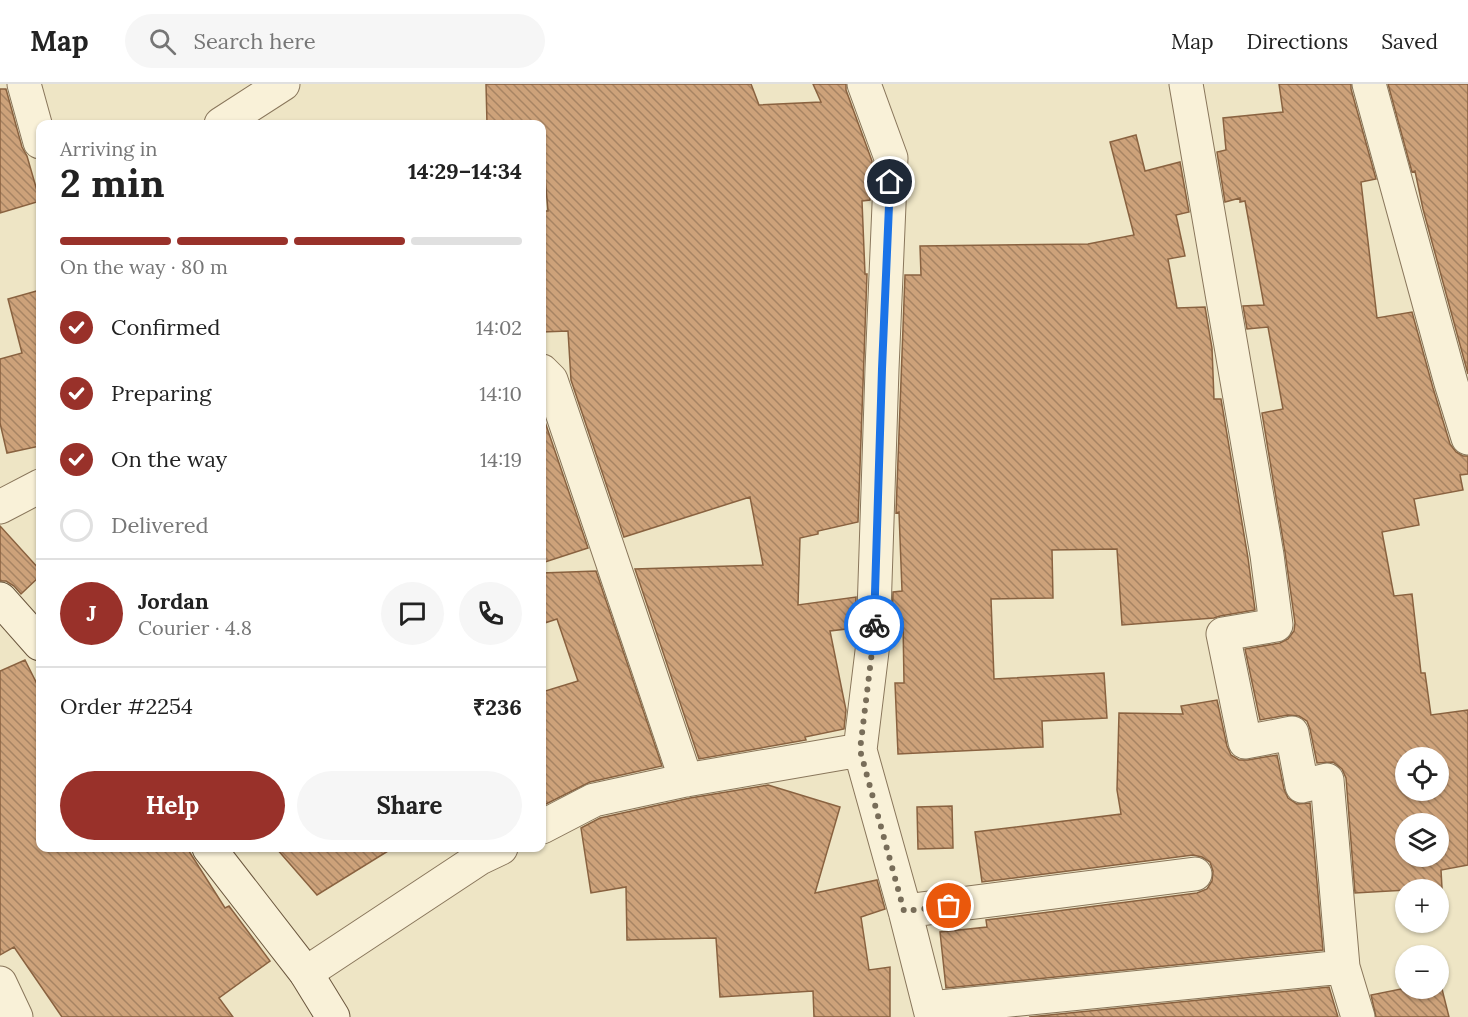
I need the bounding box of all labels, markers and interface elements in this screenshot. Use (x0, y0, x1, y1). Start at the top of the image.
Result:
search box (125, 14, 545, 68)
text: Map (30, 23, 89, 59)
icon: search (146, 25, 179, 58)
text: Search here (194, 27, 316, 55)
text: Map (1171, 28, 1214, 55)
text: Directions (1247, 28, 1348, 55)
text: Saved (1381, 28, 1438, 55)
text: Arriving in (60, 136, 157, 161)
pin (864, 156, 915, 207)
text: 14:29–14:34 (408, 157, 522, 185)
text: 2 min (60, 158, 165, 208)
icon: home (873, 165, 906, 198)
text: On the way · 80 m (60, 254, 228, 279)
icon: check (60, 311, 93, 344)
text: Confirmed (111, 313, 220, 341)
text: 14:02 (476, 315, 522, 340)
icon: check (60, 377, 93, 410)
text: Preparing (111, 379, 211, 407)
text: 14:10 (479, 381, 522, 406)
icon: check (60, 443, 93, 476)
text: On the way (111, 445, 227, 473)
text: 14:19 (480, 447, 522, 472)
text: Delivered (111, 511, 209, 539)
button: chat (381, 582, 444, 645)
button: phone (459, 582, 522, 645)
text: Jordan (138, 587, 209, 615)
courier (844, 595, 904, 655)
text: J (87, 599, 96, 627)
icon: bike (858, 609, 891, 642)
text: Courier · 4.8 (138, 615, 252, 640)
text: Order #2254 (60, 692, 193, 720)
text: ₹236 (473, 693, 522, 721)
map controls (1395, 747, 1449, 999)
button: locate (1395, 747, 1449, 801)
button: Help (60, 771, 285, 840)
button: Share (297, 771, 522, 840)
button: layers (1395, 813, 1449, 867)
button: + (1395, 879, 1449, 933)
pin (923, 880, 974, 931)
icon: bag (932, 889, 965, 922)
button: − (1395, 945, 1449, 999)

